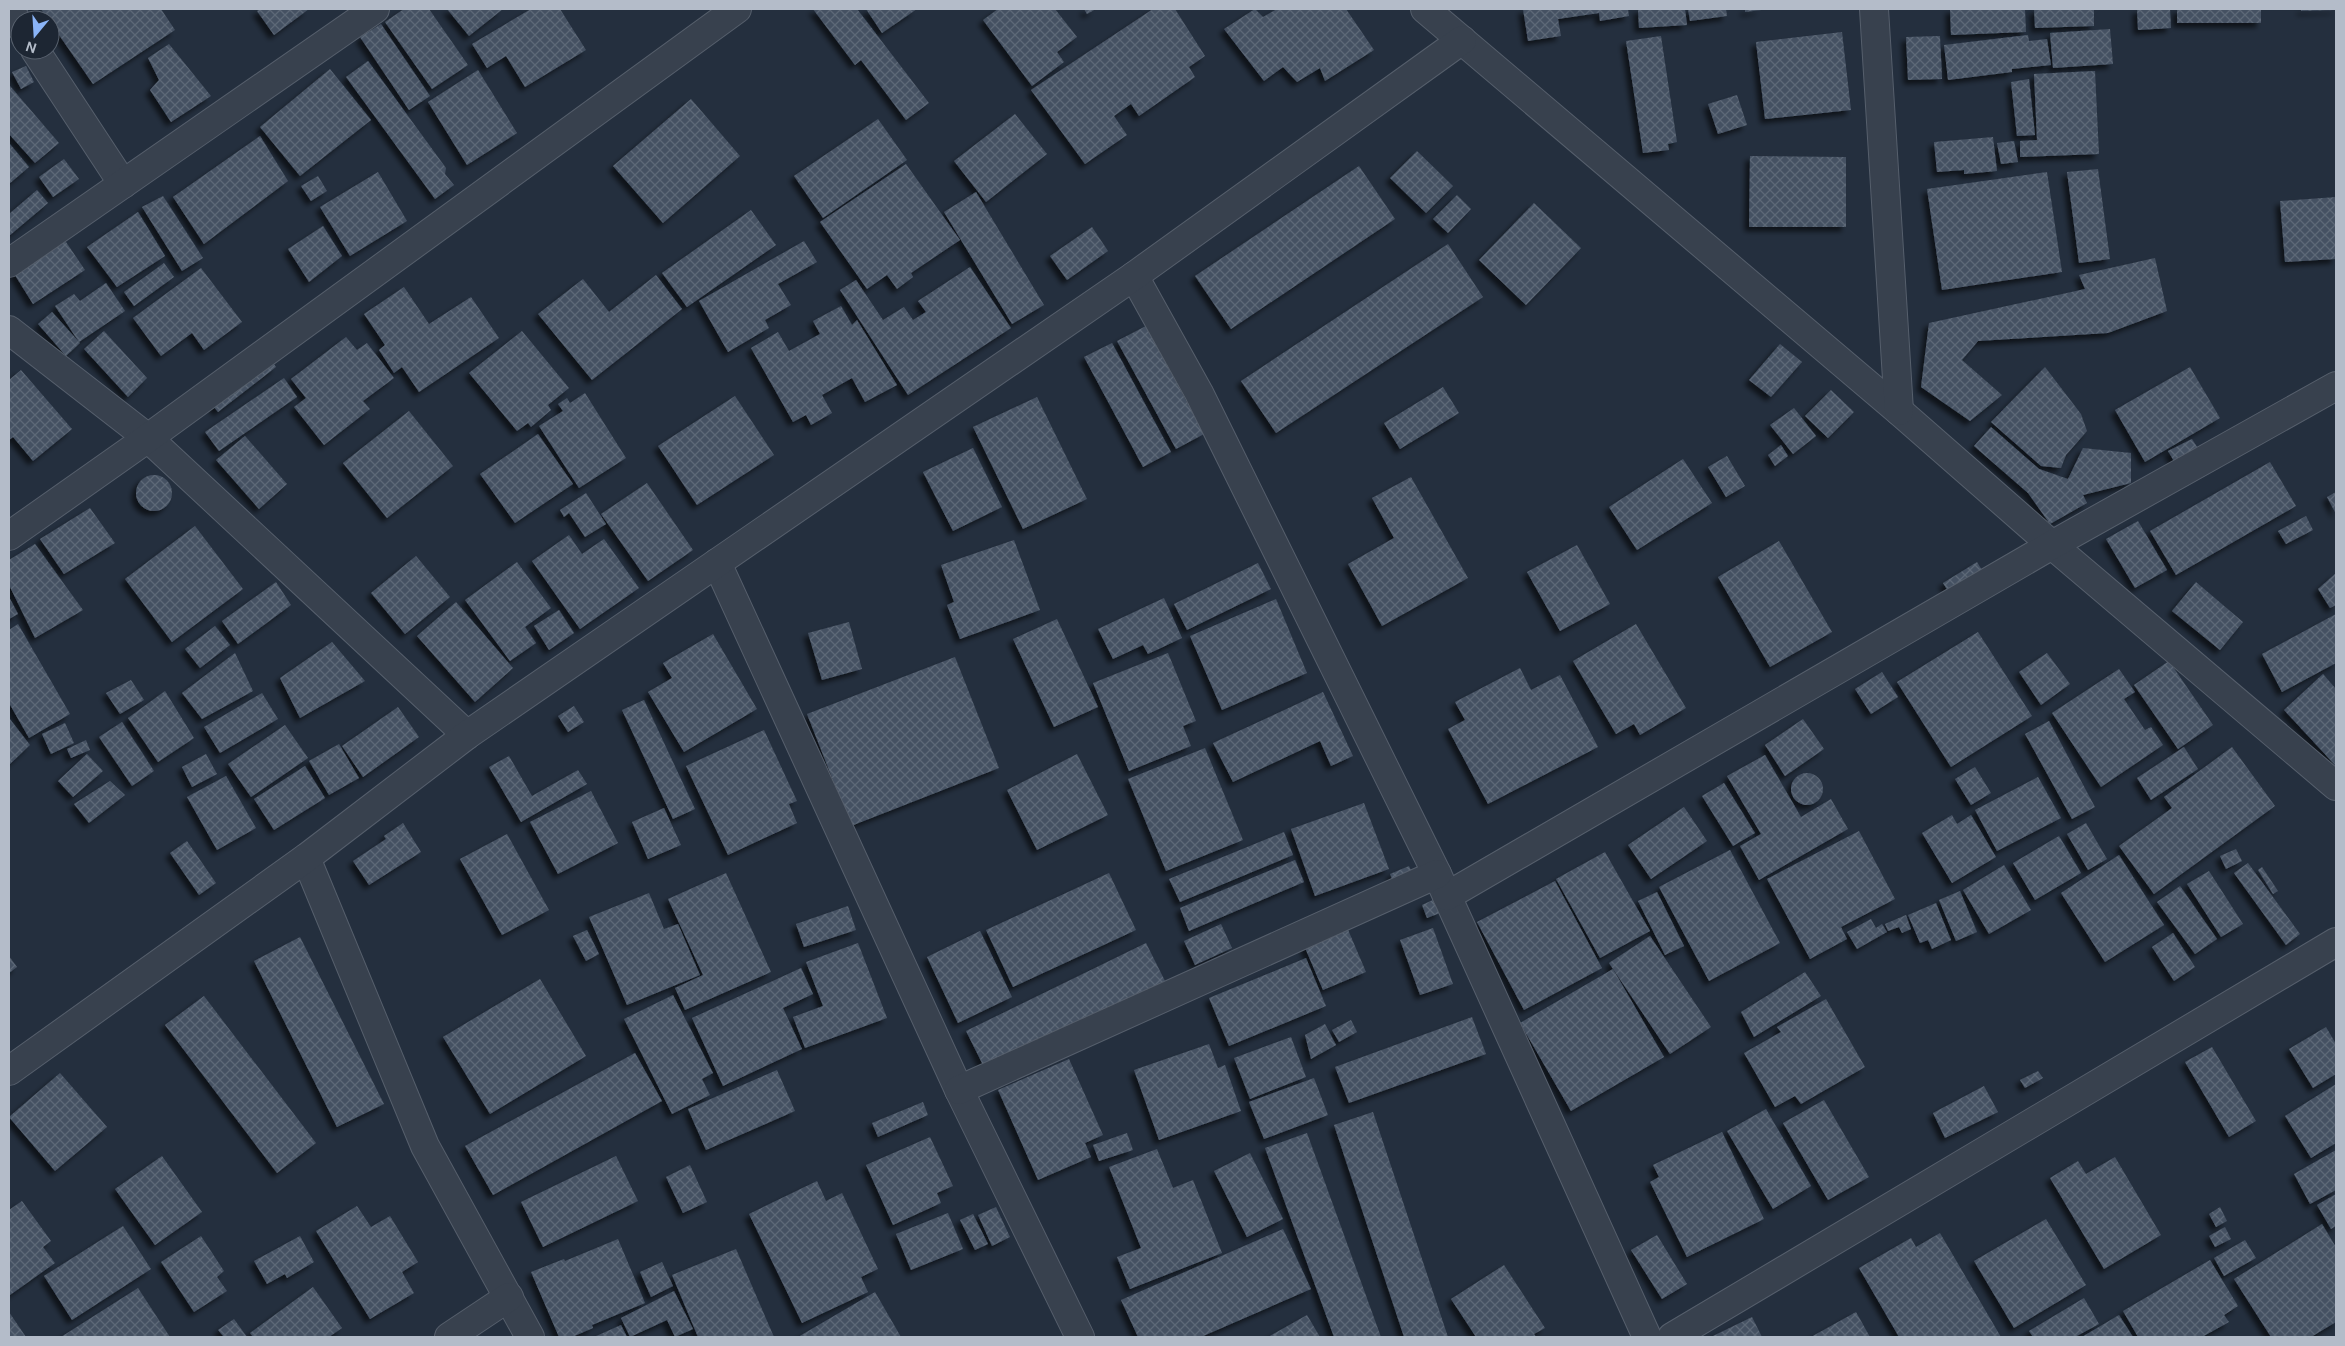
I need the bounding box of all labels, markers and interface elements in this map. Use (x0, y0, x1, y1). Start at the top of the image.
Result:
north arrow (10, 10, 60, 60)
text: N (23, 37, 39, 58)

